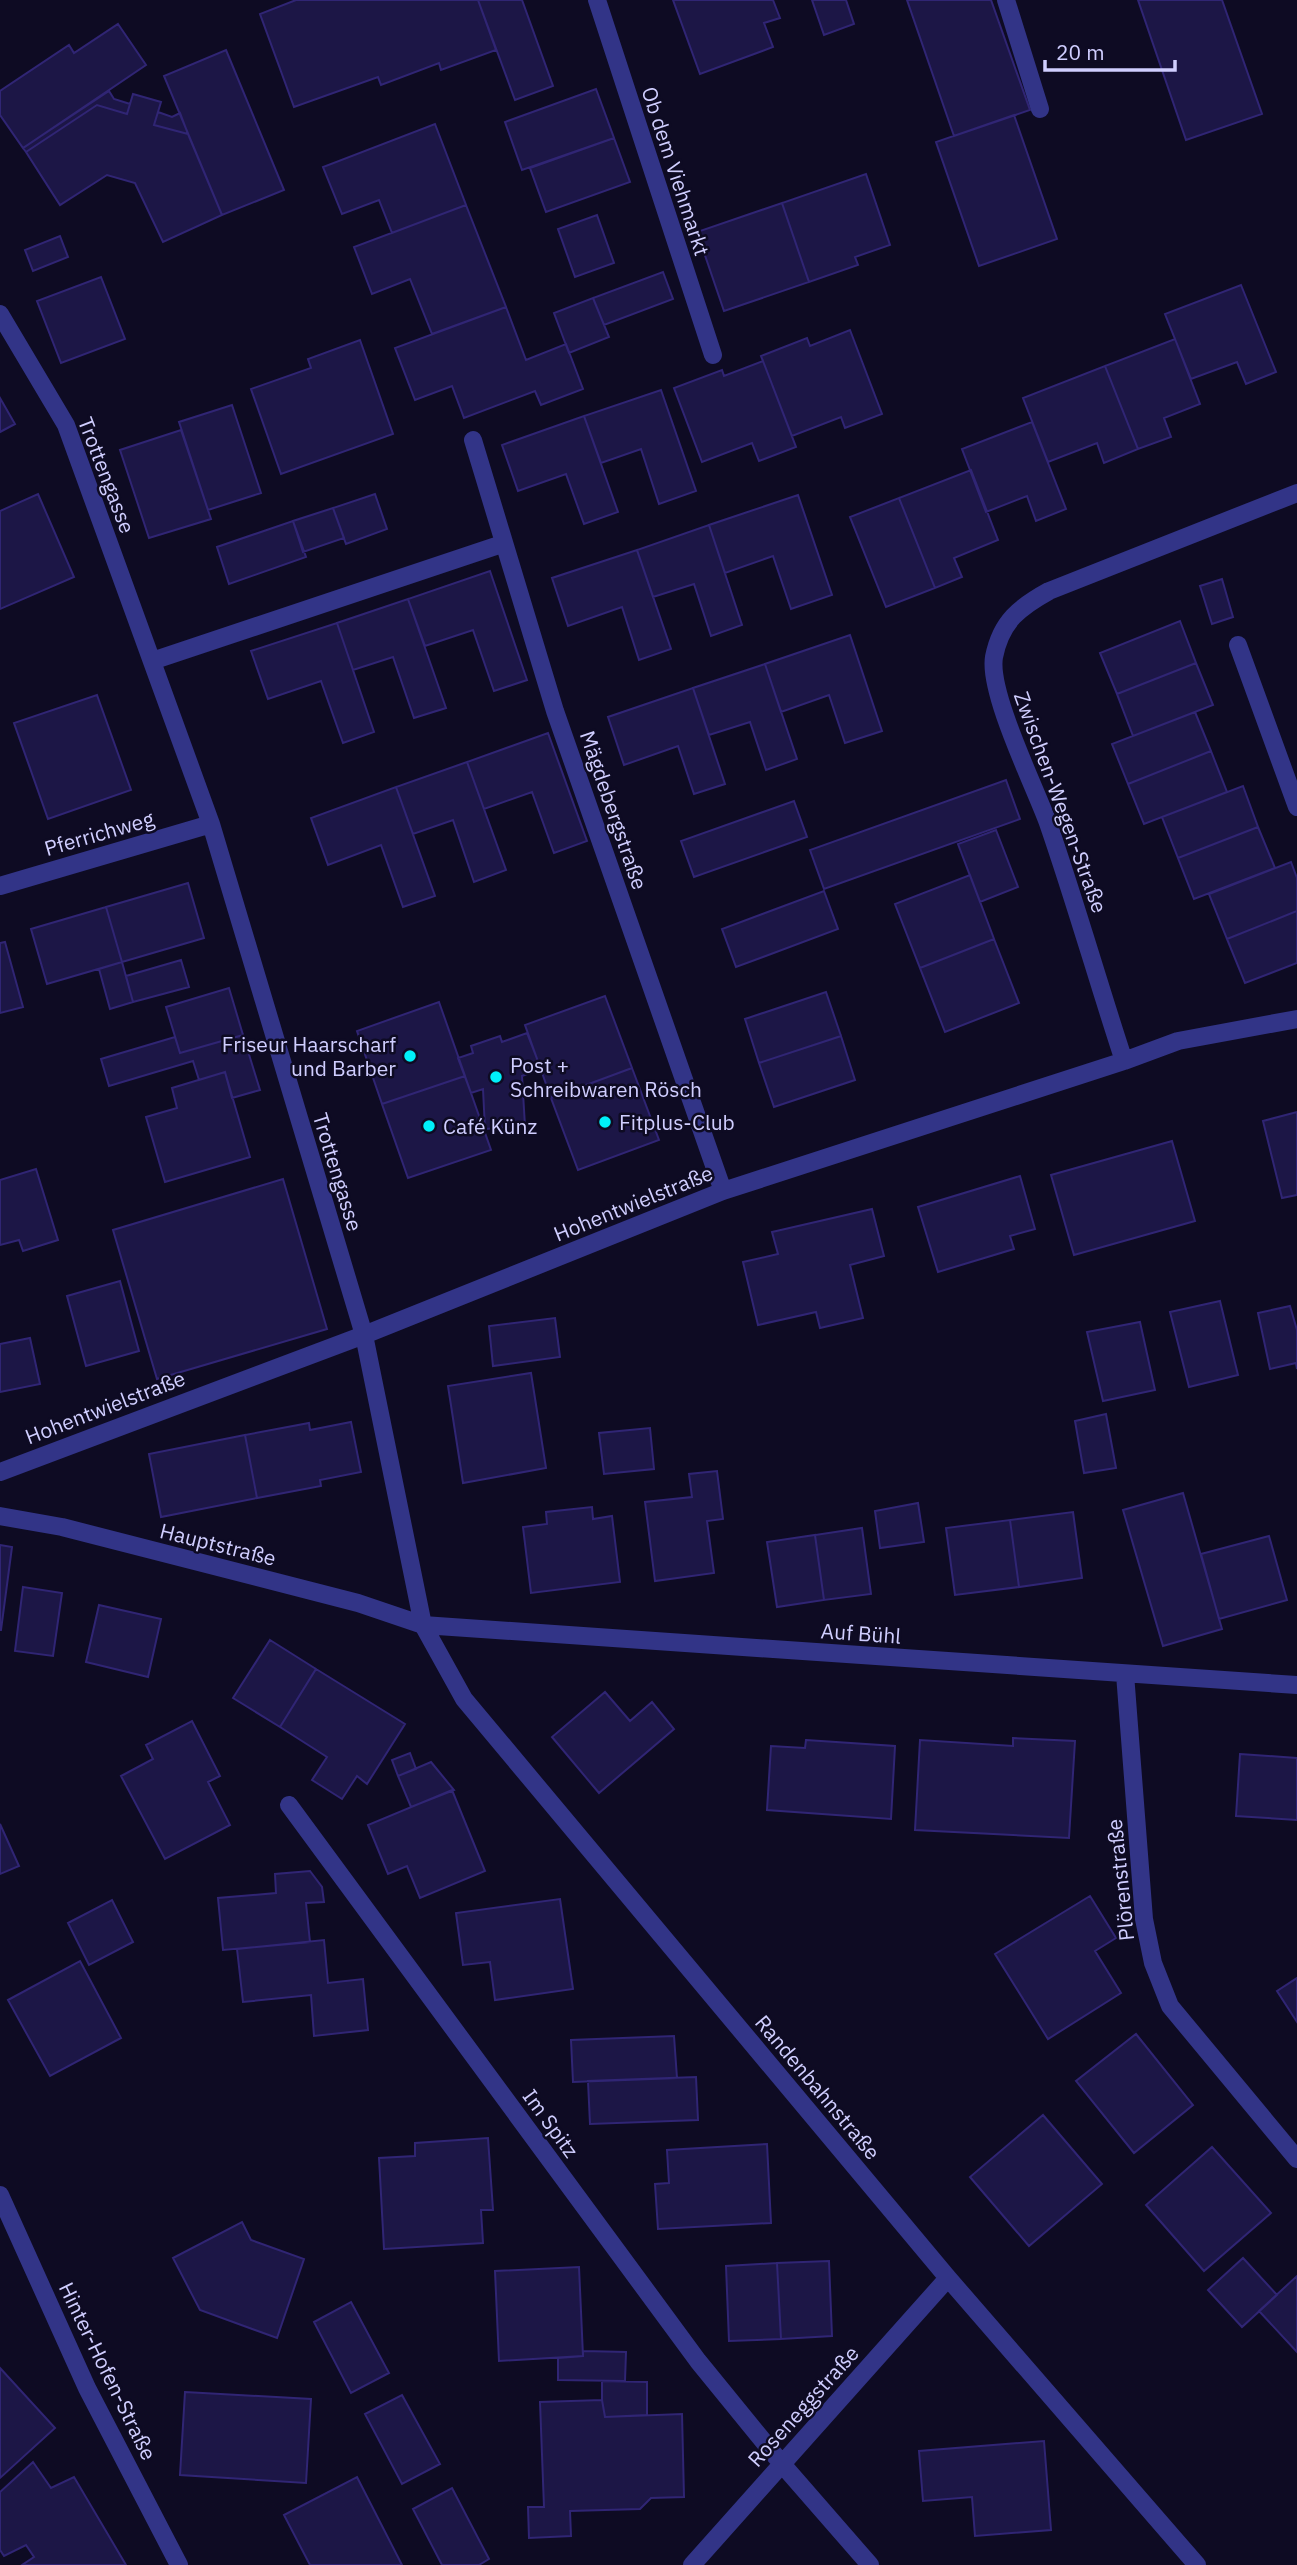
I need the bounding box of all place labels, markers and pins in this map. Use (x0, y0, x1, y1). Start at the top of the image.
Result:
place label: Friseur Haarscharf und Barber (222, 1030, 396, 1082)
marker: Friseur Haarscharf und Barber (402, 1048, 418, 1064)
place label: Post + Schreibwaren Rösch (510, 1051, 702, 1103)
marker: Post + Schreibwaren Rösch (488, 1069, 504, 1085)
place label: Fitplus-Club (619, 1108, 735, 1136)
place label: Café Künz (443, 1112, 537, 1140)
marker: Fitplus-Club (597, 1114, 613, 1130)
marker: Café Künz (421, 1118, 437, 1134)

